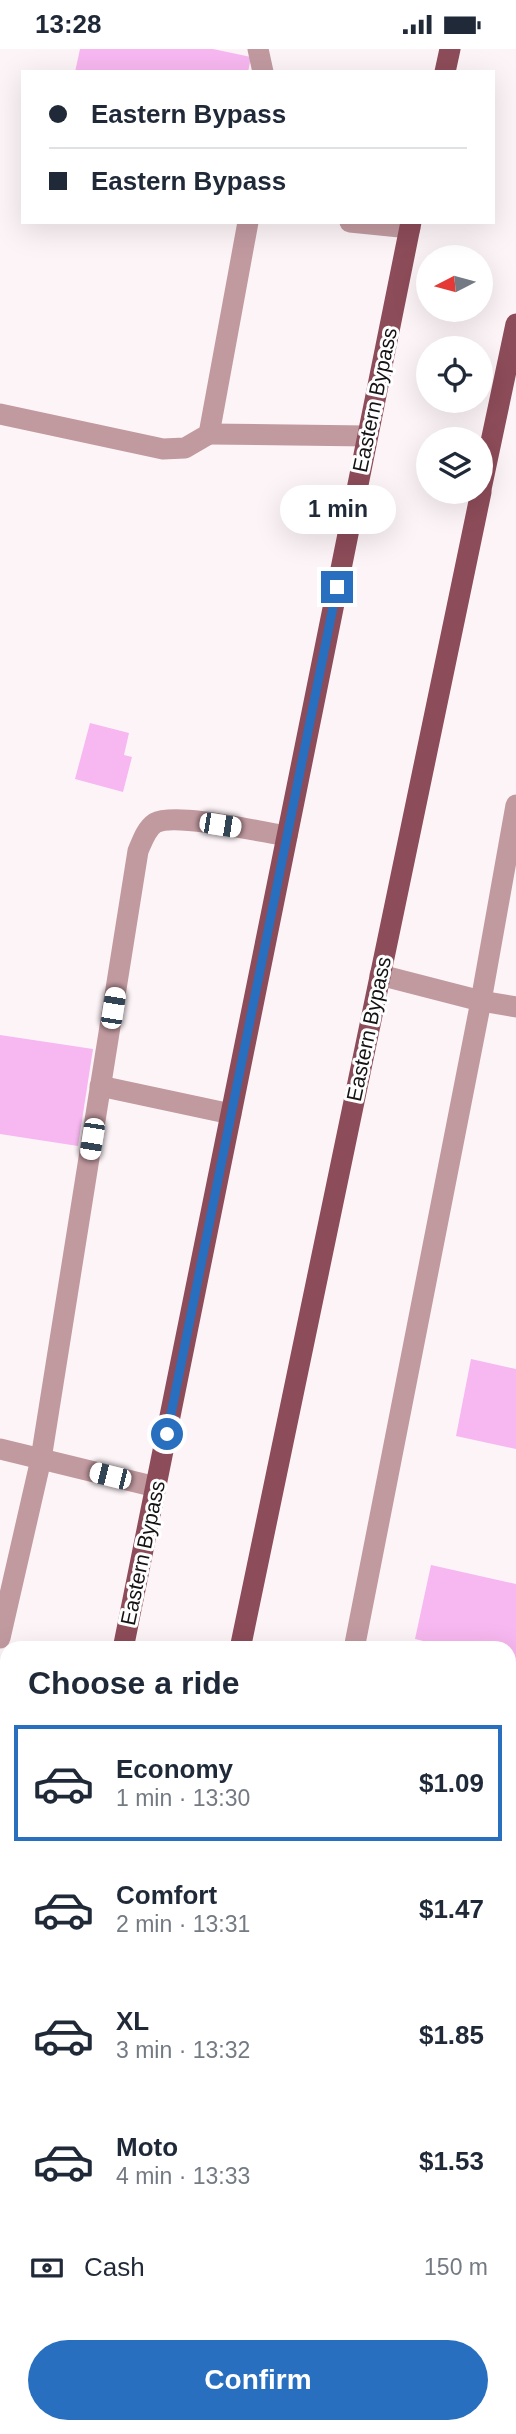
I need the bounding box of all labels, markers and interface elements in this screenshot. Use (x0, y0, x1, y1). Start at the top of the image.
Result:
text: 13:28 (35, 9, 102, 39)
text: Eastern Bypass (91, 99, 286, 129)
text: Eastern Bypass (91, 166, 286, 196)
north arrow (416, 245, 494, 322)
map controls (416, 245, 493, 504)
street label: Eastern Bypass (348, 326, 401, 474)
button: locate (416, 336, 493, 413)
button: layers (416, 427, 493, 504)
callout: 1 min (279, 485, 395, 535)
text: 1 min (308, 496, 368, 522)
route end (321, 571, 353, 603)
car (198, 811, 243, 839)
street label: Eastern Bypass (342, 955, 395, 1103)
car (100, 986, 127, 1030)
car (79, 1117, 106, 1161)
route start (151, 1418, 183, 1450)
car (88, 1461, 133, 1491)
street label: Eastern Bypass (116, 1479, 169, 1627)
text: Choose a ride (28, 1665, 240, 1701)
icon: car (32, 1752, 95, 1815)
text: Economy (116, 1754, 233, 1784)
text: $1.09 (419, 1768, 484, 1798)
text: 1 min · 13:30 (116, 1785, 250, 1811)
icon: car (32, 1878, 95, 1941)
text: Comfort (116, 1880, 217, 1910)
text: $1.47 (419, 1894, 484, 1924)
text: 2 min · 13:31 (116, 1911, 250, 1937)
icon: car (32, 2004, 95, 2067)
text: XL (116, 2006, 149, 2036)
text: $1.85 (419, 2020, 484, 2050)
text: 3 min · 13:32 (116, 2037, 250, 2063)
icon: car (32, 2130, 95, 2193)
text: Moto (116, 2132, 178, 2162)
text: $1.53 (419, 2146, 484, 2176)
text: 4 min · 13:33 (116, 2163, 250, 2189)
icon: cash (28, 2249, 66, 2287)
text: Cash (84, 2252, 145, 2282)
text: 150 m (424, 2254, 488, 2280)
button: Confirm (28, 2340, 488, 2420)

